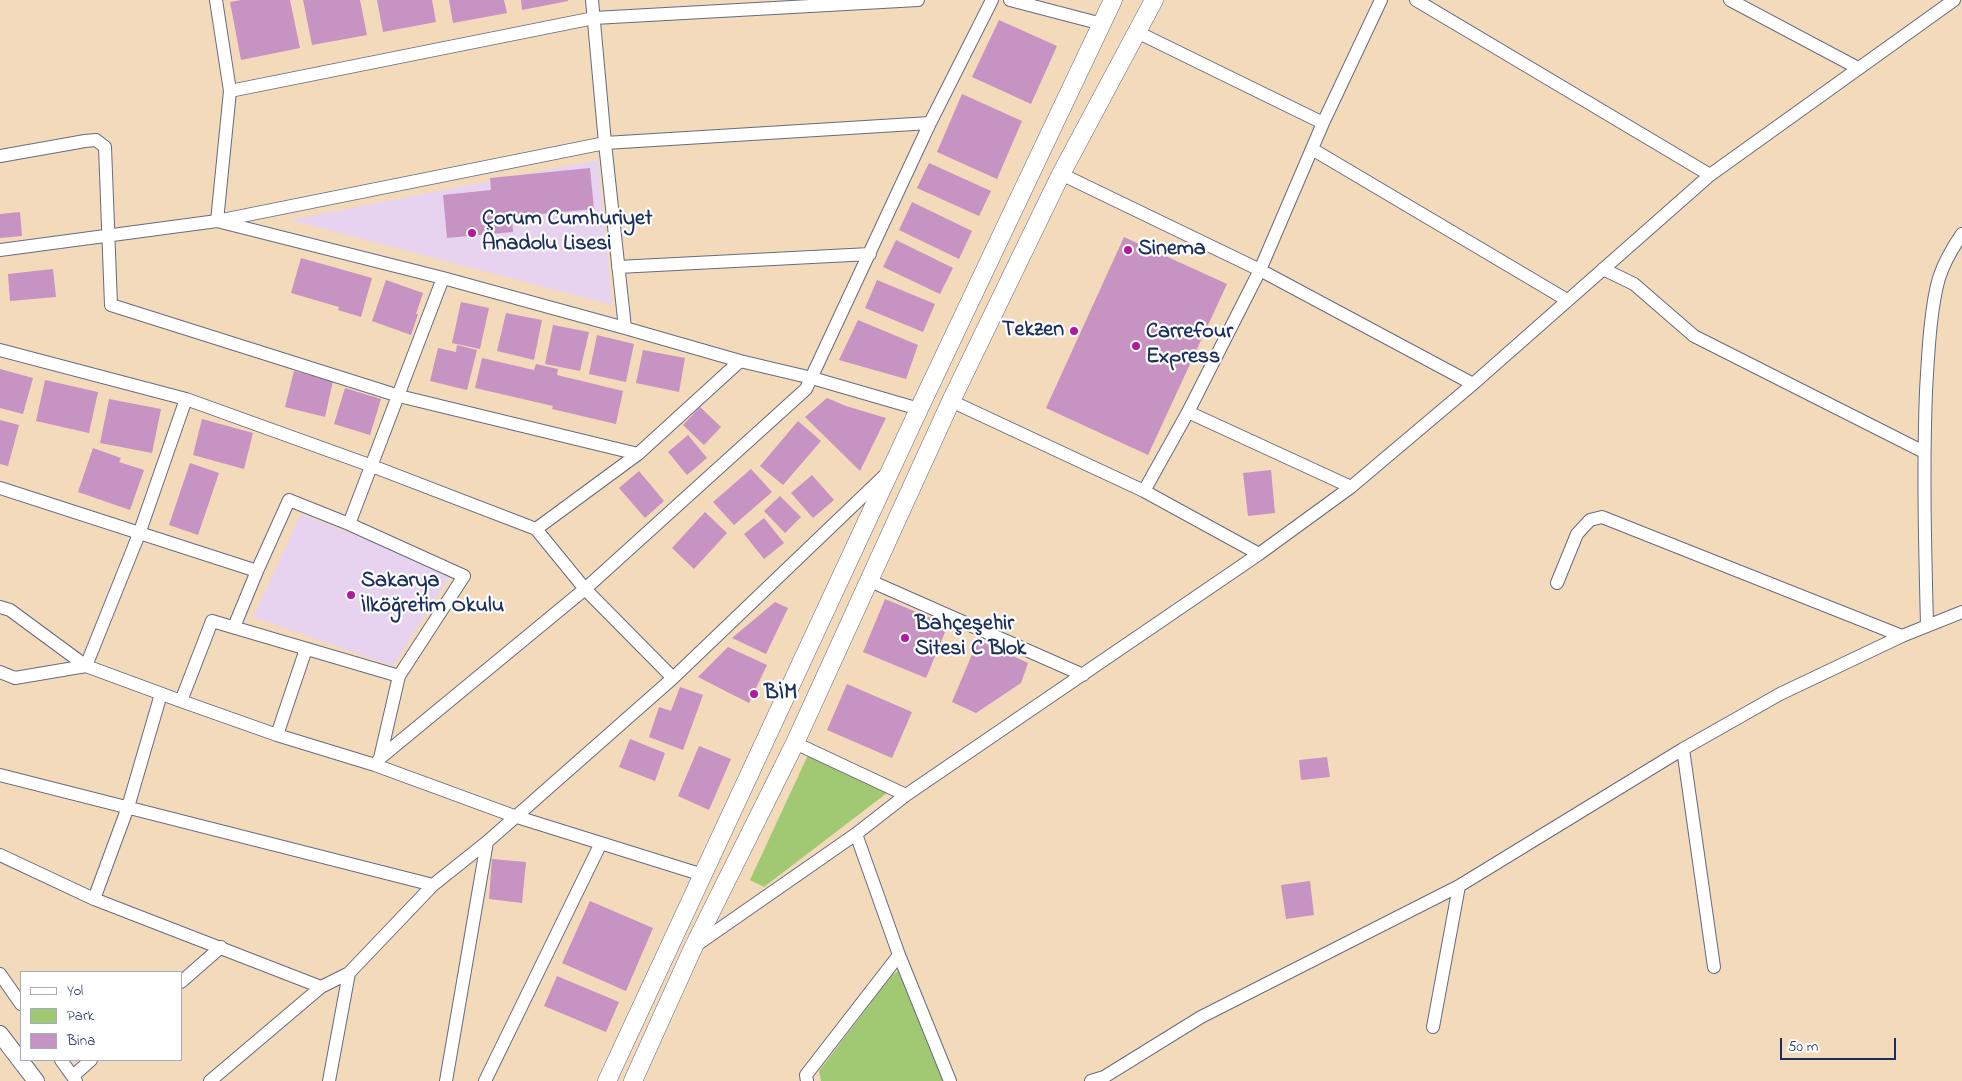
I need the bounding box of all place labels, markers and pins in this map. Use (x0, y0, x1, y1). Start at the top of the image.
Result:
place label: Çorum Cumhuriyet Anadolu Lisesi (482, 207, 652, 258)
marker: Çorum Cumhuriyet Anadolu Lisesi (466, 227, 478, 239)
place label: Sinema (1138, 237, 1206, 263)
marker: Sinema (1122, 244, 1134, 256)
place label: Tekzen (1002, 318, 1064, 344)
place label: Carrefour Express (1146, 320, 1233, 372)
marker: Tekzen (1068, 325, 1080, 337)
marker: Carrefour Express (1130, 340, 1142, 352)
place label: Sakarya İlköğretim Okulu (361, 569, 504, 620)
marker: Sakarya İlköğretim Okulu (345, 589, 357, 601)
place label: Bahçeşehir Sitesi C Blok (915, 612, 1026, 664)
marker: Bahçeşehir Sitesi C Blok (899, 632, 911, 644)
place label: BİM (764, 681, 797, 707)
marker: BİM (748, 688, 760, 700)

